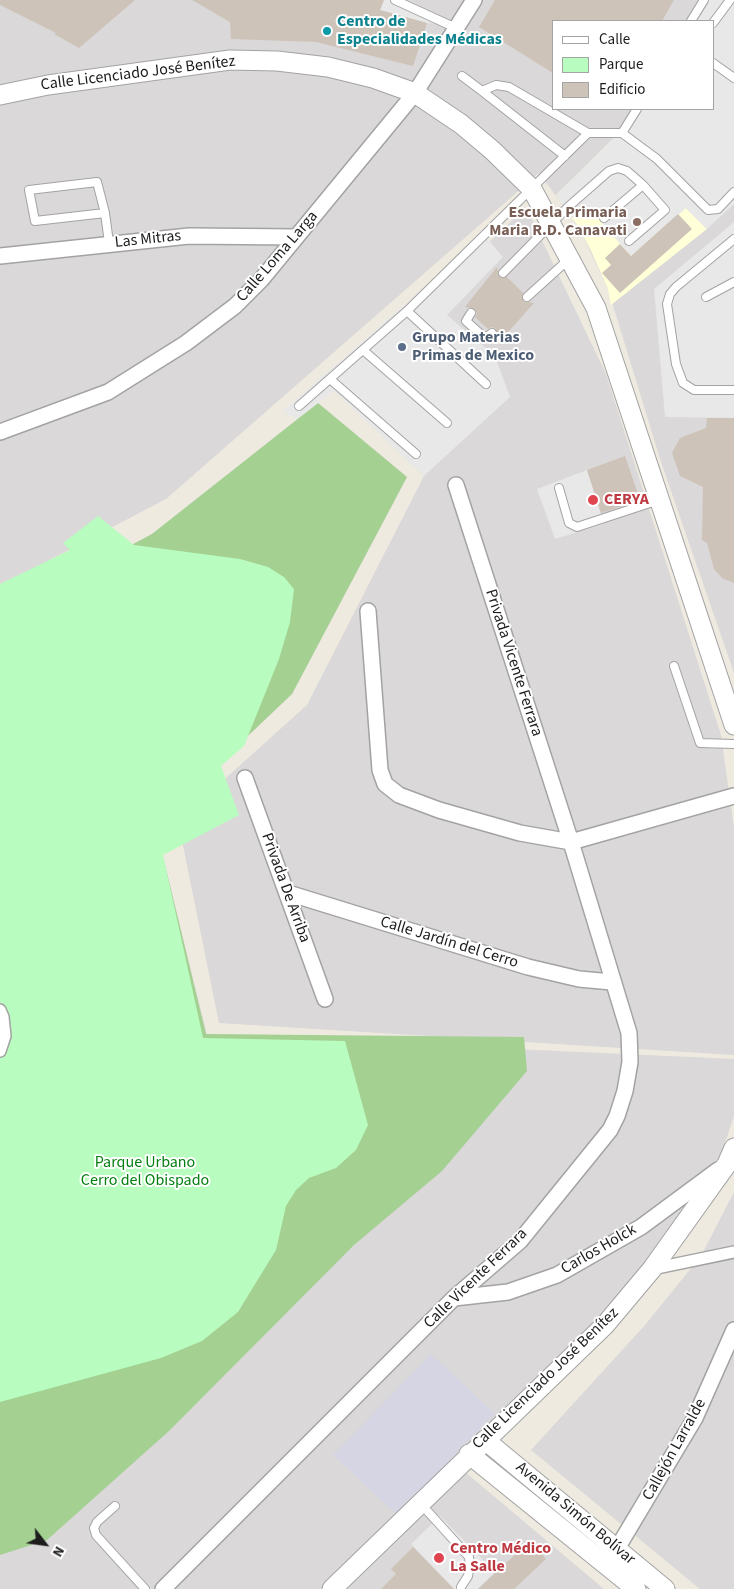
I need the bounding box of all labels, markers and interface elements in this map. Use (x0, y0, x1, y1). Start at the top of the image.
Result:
place label: Centro de Especialidades Médicas (337, 12, 502, 50)
legend (552, 20, 714, 110)
marker: Centro de Especialidades Médicas (321, 25, 333, 37)
text: Calle (599, 29, 630, 50)
street label: Calle Licenciado José Benítez (40, 53, 236, 95)
text: Parque (599, 54, 643, 75)
text: Edificio (599, 79, 646, 100)
place label: Escuela Primaria Maria R.D. Canavati (489, 203, 627, 241)
street label: Calle Loma Larga (233, 208, 323, 306)
marker: Escuela Primaria Maria R.D. Canavati (631, 216, 643, 228)
street label: Las Mitras (114, 227, 182, 253)
place label: Grupo Materias Primas de Mexico (412, 328, 534, 366)
marker: Grupo Materias Primas de Mexico (396, 341, 408, 353)
place label: CERYA (604, 490, 649, 510)
marker: CERYA (586, 493, 600, 507)
street label: Privada Vicente Ferrara (480, 587, 546, 739)
street label: Privada De Arriba (256, 831, 314, 945)
street label: Calle Jardín del Cerro (378, 913, 520, 973)
park label: Parque Urbano Cerro del Obispado (81, 1153, 209, 1191)
street label: Carlos Holck (558, 1221, 640, 1279)
street label: Calle Vicente Ferrara (420, 1225, 532, 1333)
street label: Calle Licenciado José Benítez (469, 1304, 623, 1454)
street label: Callejón Larralde (639, 1396, 711, 1504)
street label: Avenida Simón Bolívar (511, 1458, 639, 1570)
north arrow (20, 1519, 70, 1569)
place label: Centro Médico La Salle (450, 1539, 551, 1577)
text: N (47, 1542, 69, 1561)
marker: Centro Médico La Salle (432, 1551, 446, 1565)

